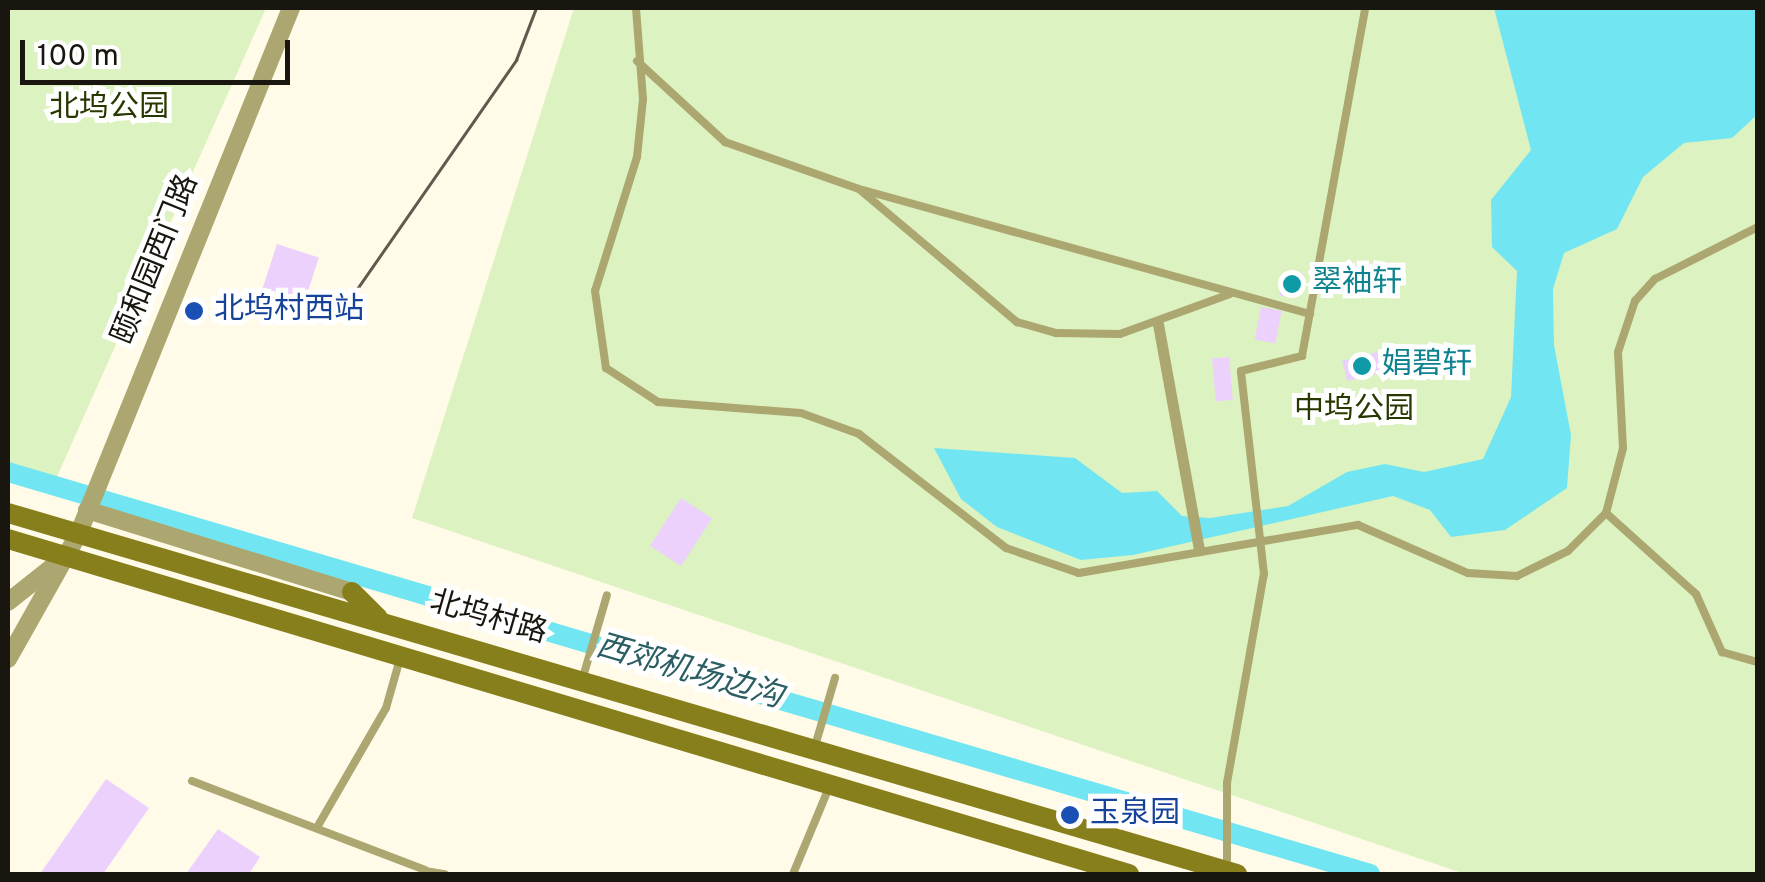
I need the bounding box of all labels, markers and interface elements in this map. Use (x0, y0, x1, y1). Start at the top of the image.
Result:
scale bar (25, 20, 295, 82)
text: 100 m (37, 39, 119, 76)
park label: 北坞公园 (49, 91, 169, 127)
street label: 颐和园西门路 (107, 170, 207, 350)
place label: 翠袖轩 (1312, 266, 1402, 302)
marker: 翠袖轩 (1281, 273, 1303, 295)
place label: 北坞村西站 (214, 293, 364, 329)
marker: 北坞村西站 (183, 300, 205, 322)
place label: 娟碧轩 (1382, 348, 1472, 384)
marker: 娟碧轩 (1351, 355, 1373, 377)
park label: 中坞公园 (1294, 393, 1414, 429)
street label: 北坞村路 (425, 585, 551, 653)
water label: 西郊机场边沟 (591, 628, 787, 718)
place label: 玉泉园 (1090, 797, 1180, 833)
marker: 玉泉园 (1059, 804, 1081, 826)

